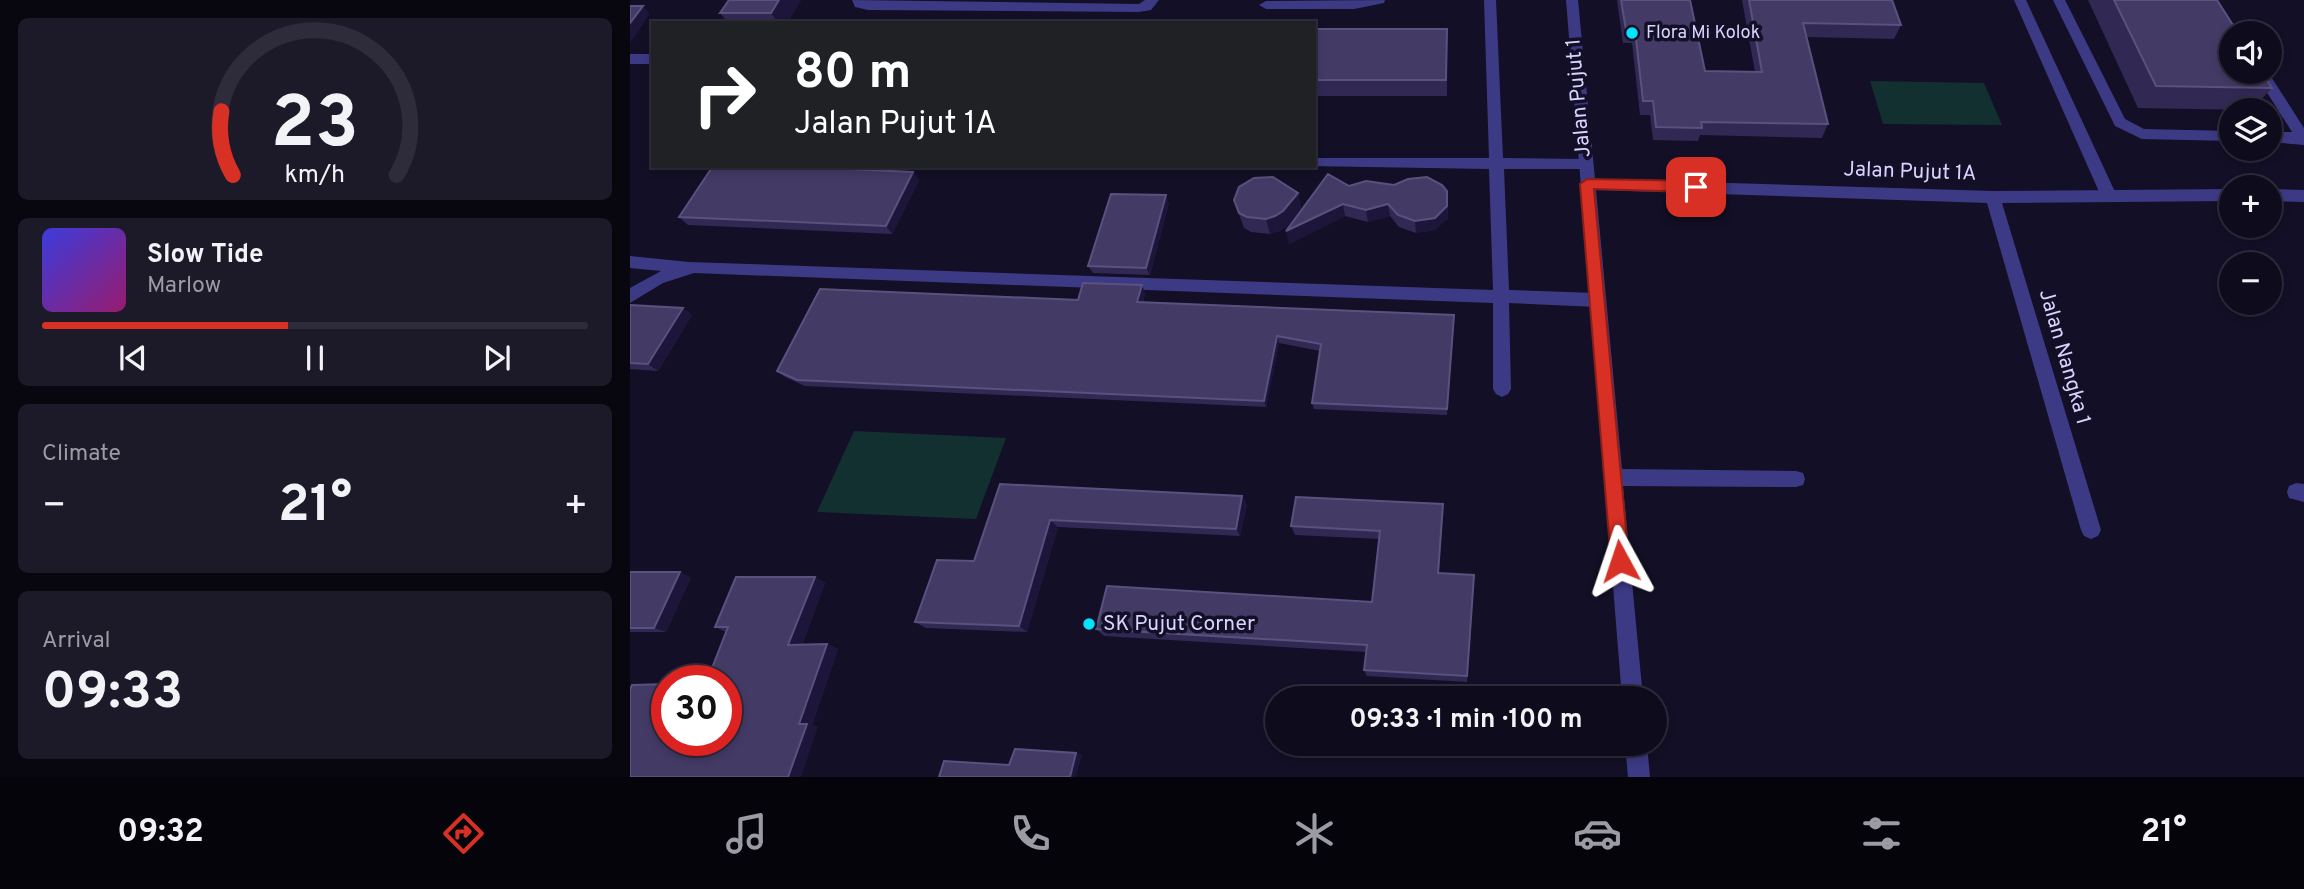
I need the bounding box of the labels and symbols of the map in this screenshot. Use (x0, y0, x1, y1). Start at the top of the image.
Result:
place label: Flora Mi Kolok (1646, 22, 1760, 45)
marker: Flora Mi Kolok (1624, 25, 1640, 41)
street label: Jalan Pujut 1 (1560, 37, 1598, 159)
street label: Jalan Pujut 1A (1843, 156, 1977, 188)
pin (1666, 157, 1726, 217)
street label: Jalan Nangka 1 (2032, 286, 2096, 428)
position arrow (1583, 524, 1657, 598)
place label: SK Pujut Corner (1103, 611, 1255, 638)
marker: SK Pujut Corner (1081, 616, 1097, 632)
speed limit sign: 30 (651, 665, 742, 756)

